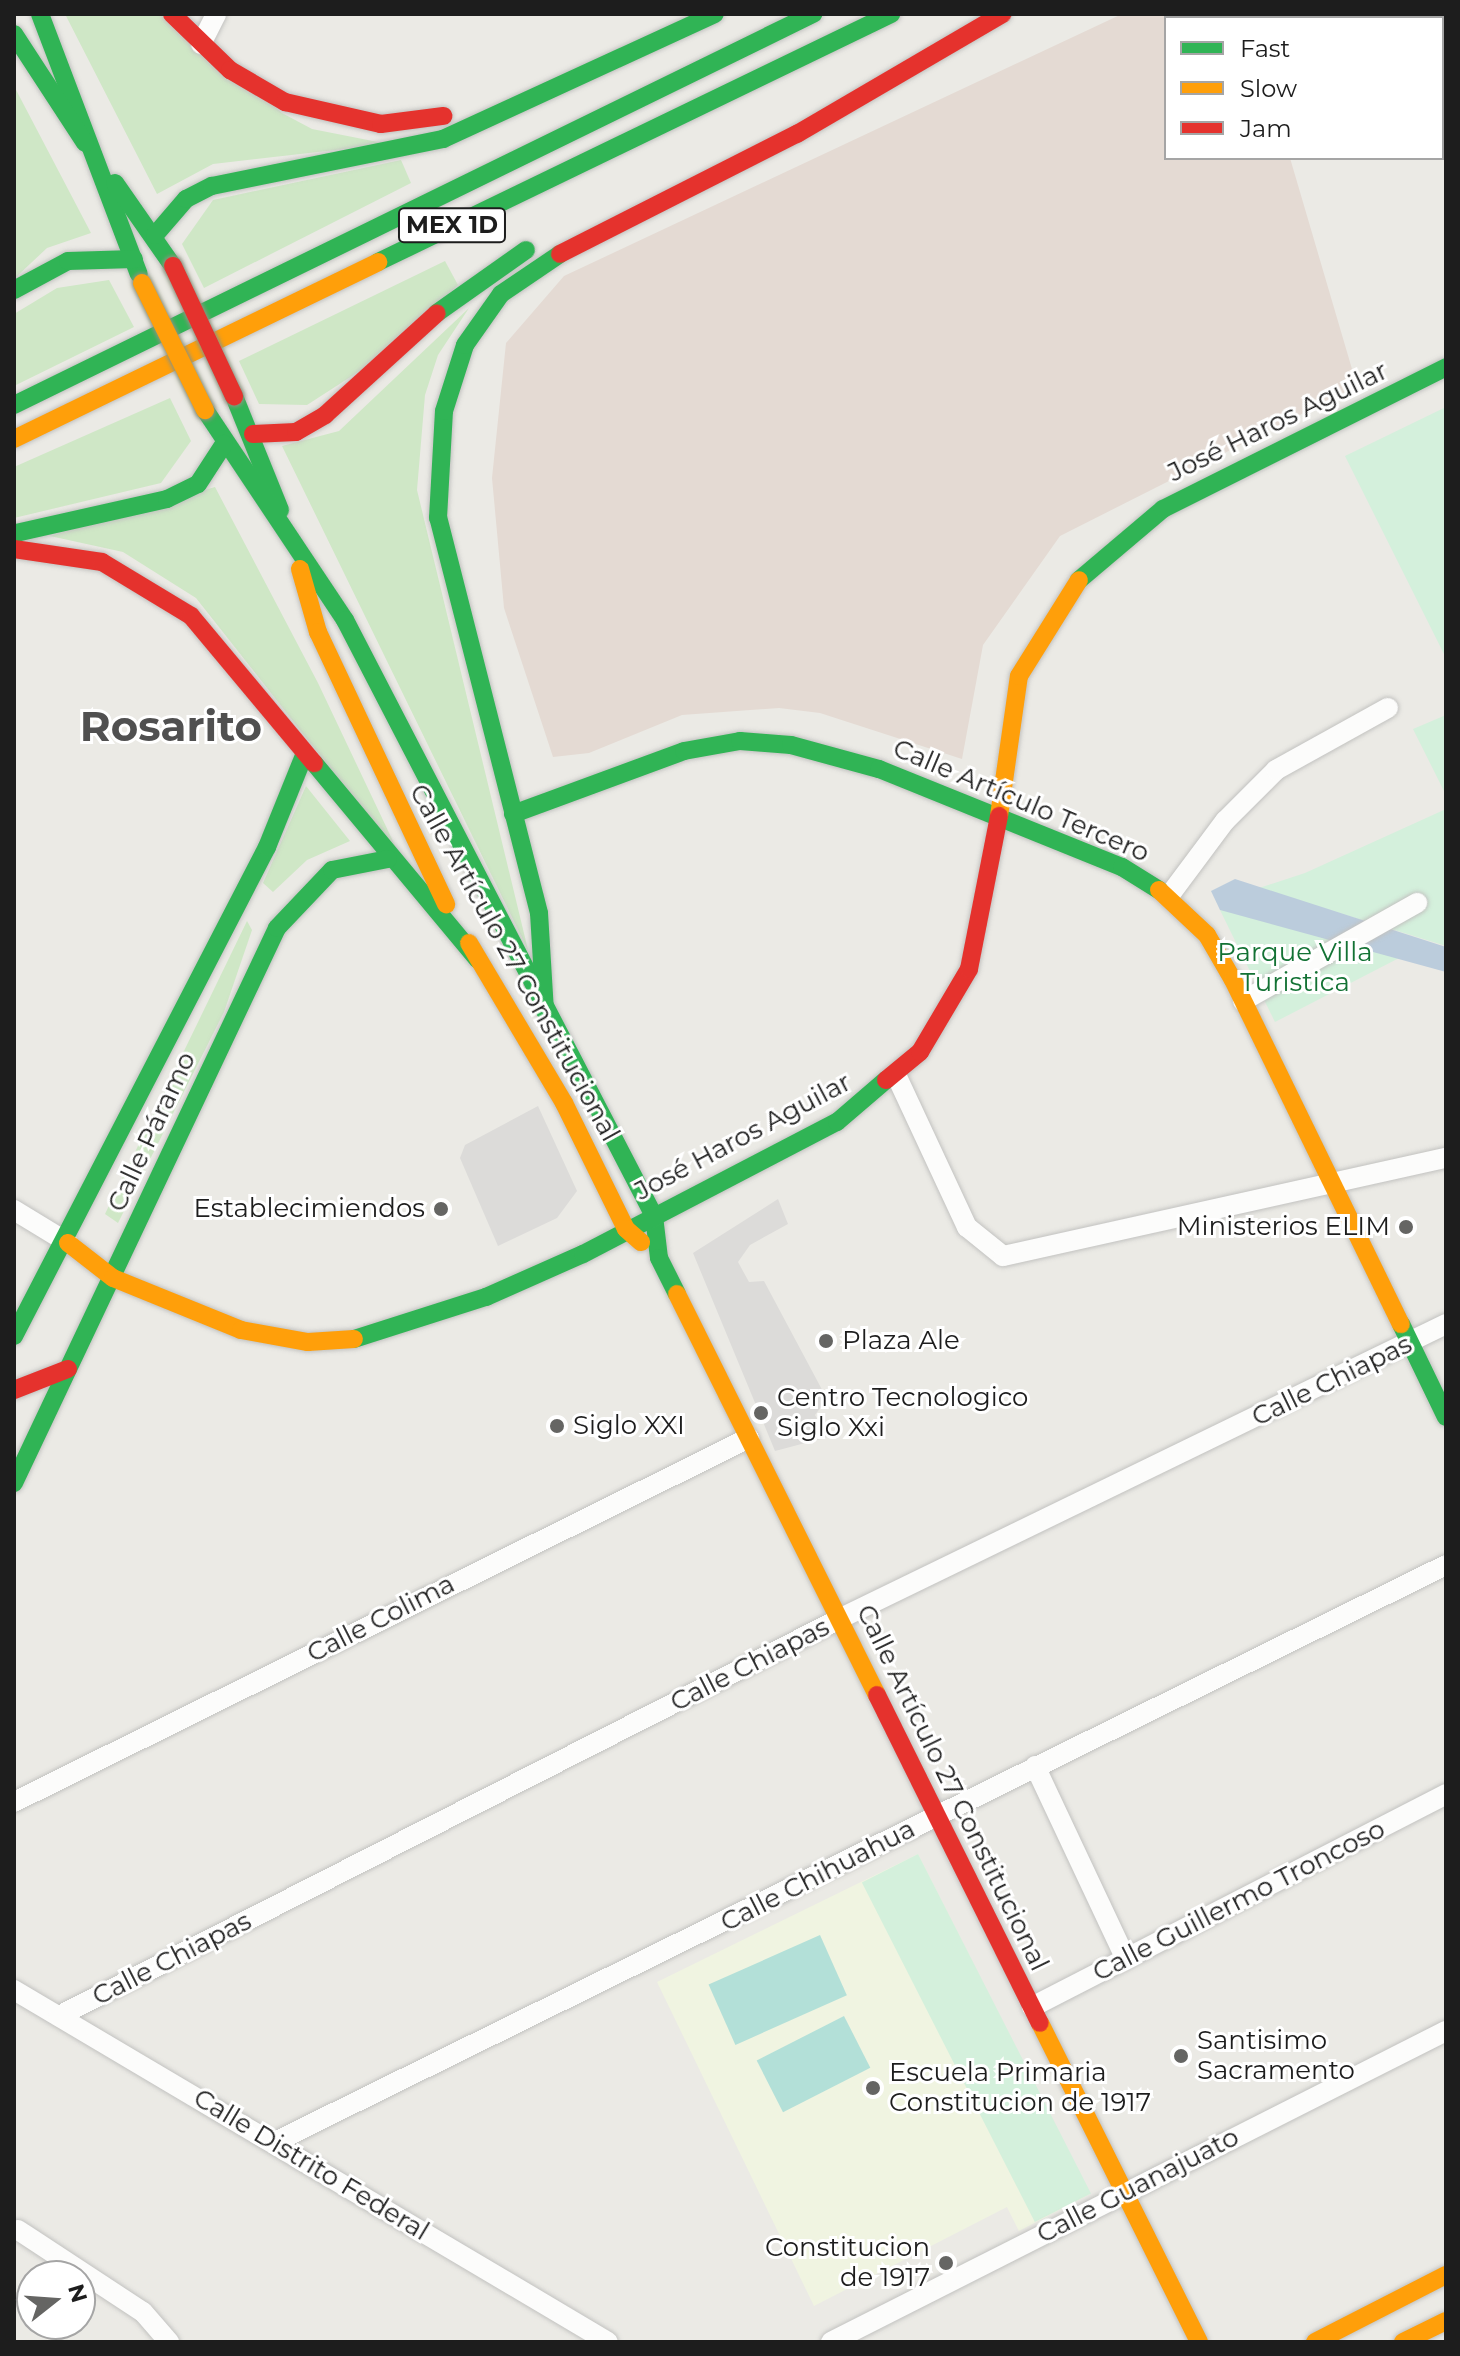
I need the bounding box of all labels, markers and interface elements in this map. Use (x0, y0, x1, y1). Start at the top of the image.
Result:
legend (1164, 16, 1444, 160)
text: Fast (1240, 34, 1290, 63)
text: Slow (1240, 74, 1297, 103)
text: Jam (1240, 114, 1292, 143)
road number: MEX 1D (396, 205, 508, 245)
street label: José Haros Aguilar (1163, 355, 1393, 489)
district label: Rosarito (80, 701, 262, 751)
street label: Calle Artículo Tercero (888, 733, 1154, 869)
street label: Calle Artículo 27 Constitucional (403, 779, 625, 1147)
park label: Parque Villa Turistica (1217, 937, 1373, 998)
street label: Calle Páramo (101, 1047, 203, 1217)
street label: José Haros Aguilar (630, 1067, 856, 1207)
place label: Establecimiendos (194, 1193, 425, 1225)
marker: Establecimiendos (432, 1200, 450, 1218)
place label: Ministerios ELIM (1177, 1211, 1390, 1243)
marker: Ministerios ELIM (1397, 1218, 1415, 1236)
place label: Plaza Ale (842, 1325, 960, 1357)
street label: Calle Chiapas (1247, 1329, 1417, 1433)
marker: Plaza Ale (817, 1332, 835, 1350)
place label: Centro Tecnologico Siglo Xxi (777, 1382, 1028, 1444)
marker: Centro Tecnologico Siglo Xxi (752, 1404, 770, 1422)
place label: Siglo XXI (573, 1410, 685, 1442)
marker: Siglo XXI (548, 1417, 566, 1435)
street label: Calle Colima (302, 1569, 460, 1669)
street label: Calle Artículo 27 Constitucional (850, 1600, 1054, 1976)
street label: Calle Chiapas (665, 1612, 835, 1718)
street label: Calle Chihuahua (716, 1814, 920, 1938)
street label: Calle Guillermo Troncoso (1088, 1814, 1390, 1988)
street label: Calle Chiapas (87, 1906, 257, 2012)
place label: Santisimo Sacramento (1197, 2025, 1355, 2086)
marker: Santisimo Sacramento (1172, 2047, 1190, 2065)
place label: Escuela Primaria Constitucion de 1917 (889, 2057, 1151, 2118)
marker: Escuela Primaria Constitucion de 1917 (864, 2079, 882, 2097)
street label: Calle Distrito Federal (188, 2082, 434, 2248)
street label: Calle Guanajuato (1032, 2122, 1244, 2250)
place label: Constitucion de 1917 (765, 2232, 930, 2294)
marker: Constitucion de 1917 (937, 2254, 955, 2272)
north arrow (16, 2260, 96, 2340)
text: N (62, 2281, 93, 2306)

